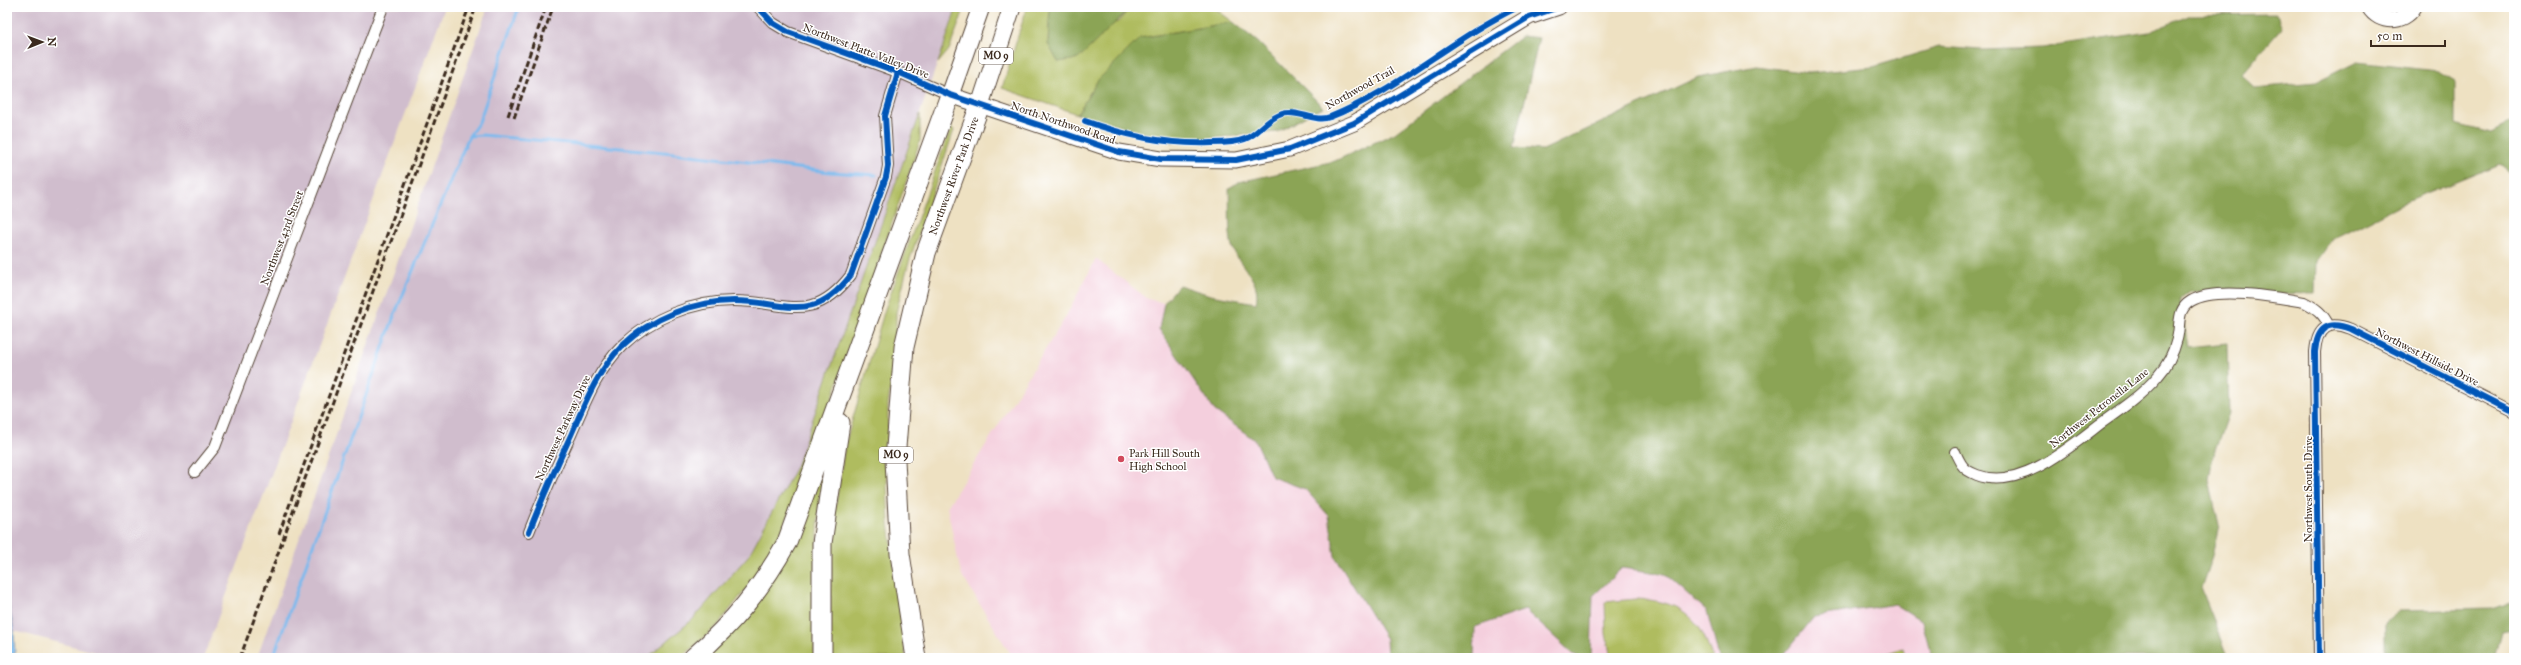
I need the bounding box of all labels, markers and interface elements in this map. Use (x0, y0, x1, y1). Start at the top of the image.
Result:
street label: Northwest Platte Valley Drive (801, 21, 931, 81)
north arrow (22, 22, 62, 62)
scale bar (2371, 22, 2445, 48)
text: 50 m (2377, 29, 2402, 43)
text: N (45, 37, 58, 47)
road number: MO 9 (979, 48, 1013, 64)
street label: Northwood Trail (1323, 64, 1397, 112)
street label: North Northwood Road (1009, 99, 1117, 147)
street label: Northwest River Park Drive (926, 115, 982, 237)
street label: Northwest 43rd Street (258, 189, 306, 287)
street label: Northwest Hillside Drive (2373, 325, 2481, 389)
street label: Northwest Petronella Lane (2047, 365, 2151, 451)
street label: Northwest Parkway Drive (533, 373, 593, 483)
street label: Northwest South Drive (2302, 435, 2315, 542)
road number: MO 9 (879, 447, 913, 463)
place label: Park Hill South High School (1129, 447, 1200, 473)
marker: Park Hill South High School (1116, 454, 1126, 464)

